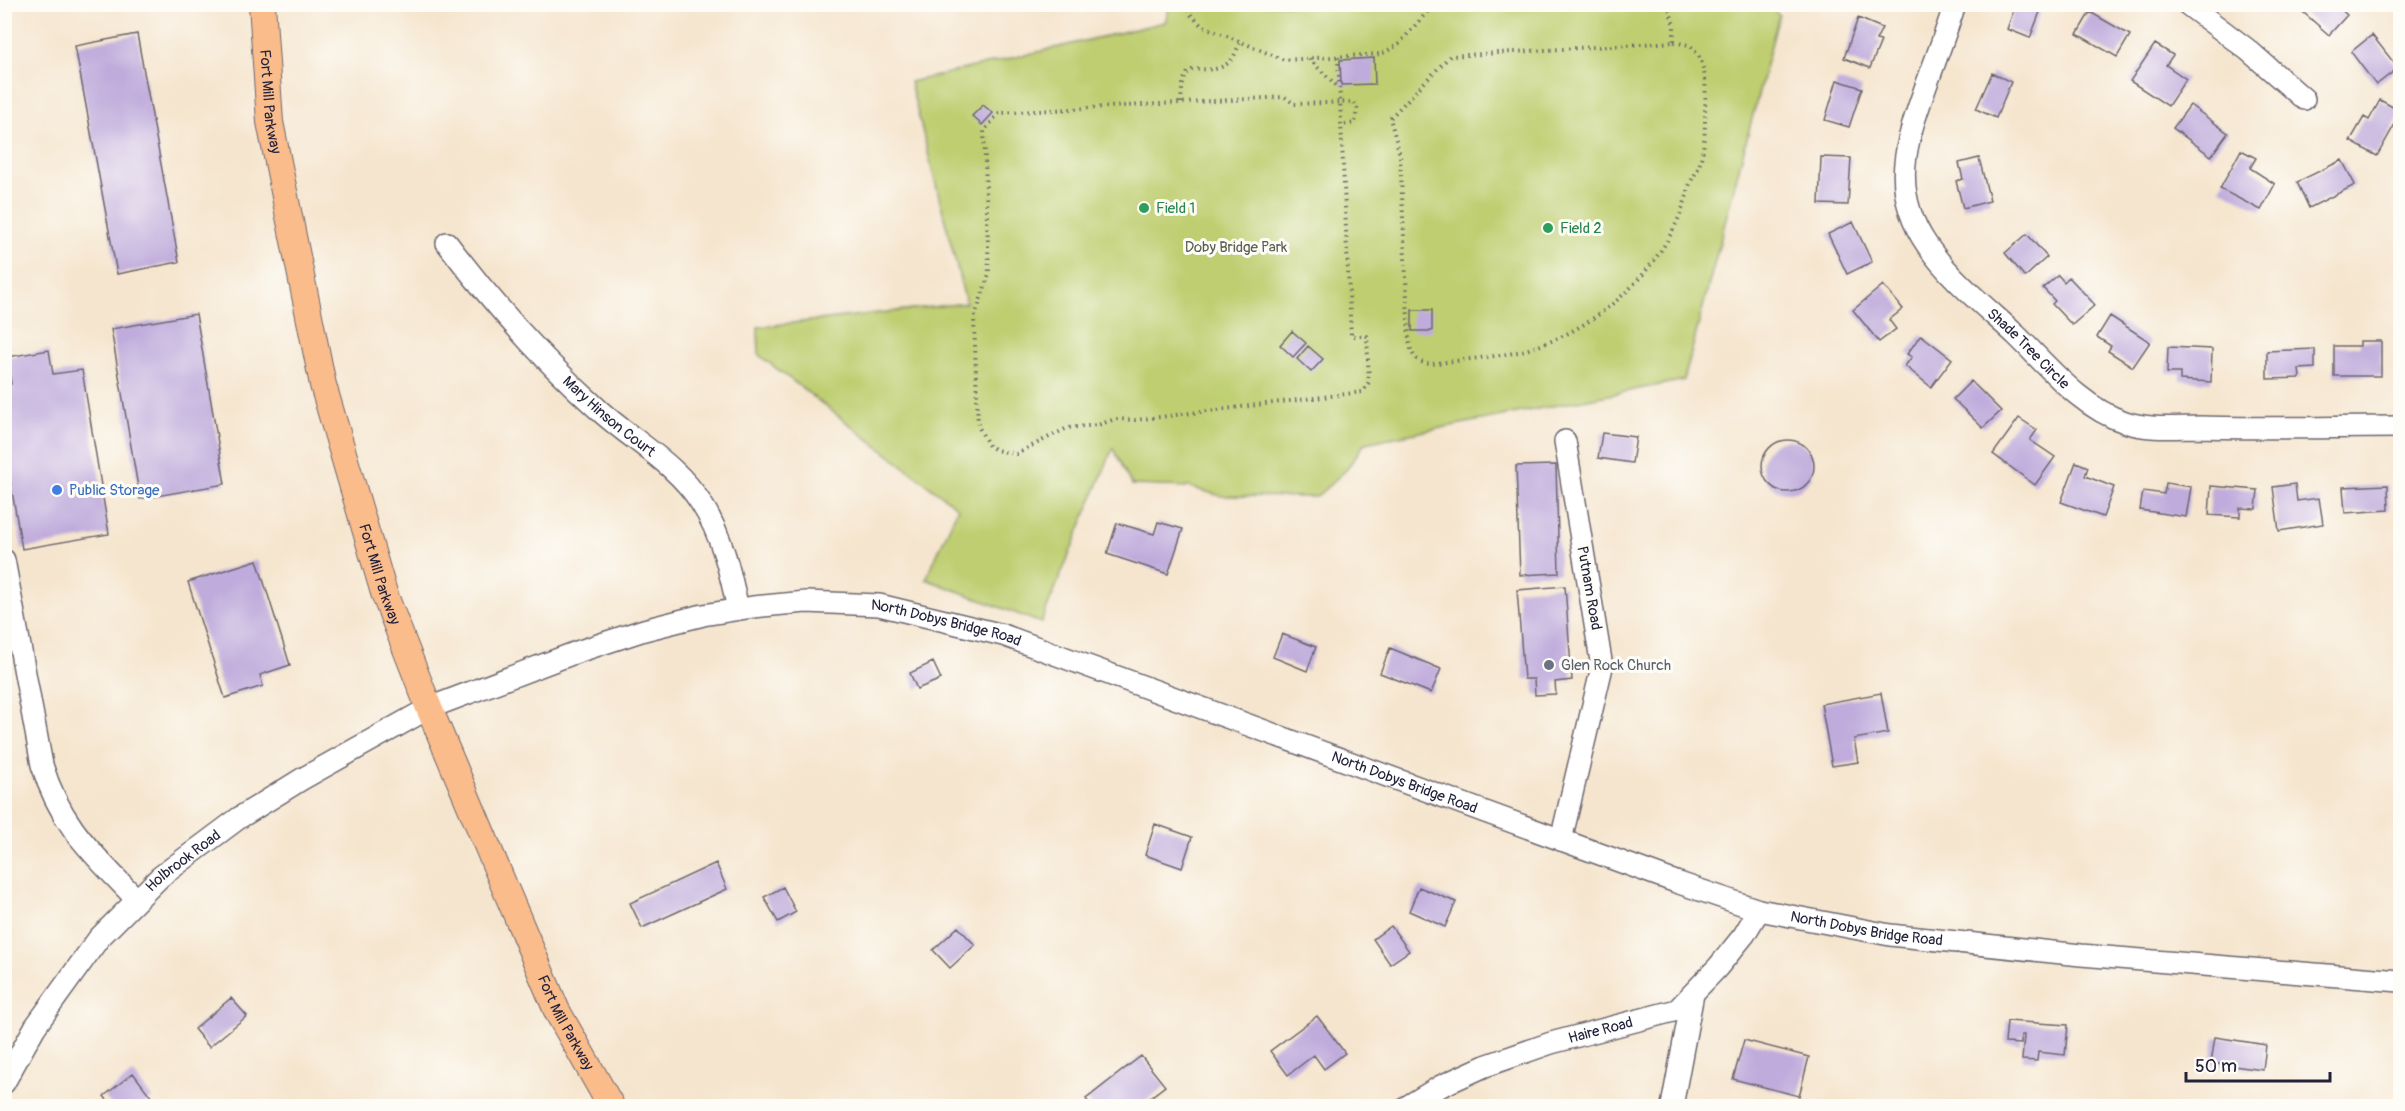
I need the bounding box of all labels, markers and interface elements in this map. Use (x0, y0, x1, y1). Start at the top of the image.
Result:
street label: Fort Mill Parkway (256, 49, 286, 156)
place label: Field 1 (1156, 199, 1195, 218)
marker: Field 1 (1137, 201, 1151, 215)
place label: Field 2 (1560, 219, 1602, 238)
marker: Field 2 (1541, 221, 1555, 235)
park label: Doby Bridge Park (1185, 238, 1288, 257)
street label: Shade Tree Circle (1983, 304, 2074, 393)
street label: Mary Hinson Court (559, 372, 660, 461)
place label: Public Storage (69, 481, 160, 500)
marker: Public Storage (50, 483, 64, 497)
street label: Fort Mill Parkway (355, 522, 405, 628)
street label: Putnam Road (1572, 545, 1606, 631)
street label: North Dobys Bridge Road (871, 595, 1024, 650)
place label: Glen Rock Church (1561, 656, 1671, 675)
marker: Glen Rock Church (1542, 658, 1556, 672)
street label: North Dobys Bridge Road (1329, 747, 1480, 818)
street label: Holbrook Road (141, 826, 224, 896)
street label: North Dobys Bridge Road (1789, 907, 1944, 950)
street label: Fort Mill Parkway (533, 972, 598, 1074)
street label: Haire Road (1566, 1012, 1635, 1048)
scale bar (2186, 1045, 2330, 1083)
text: 50 m (2195, 1055, 2237, 1078)

